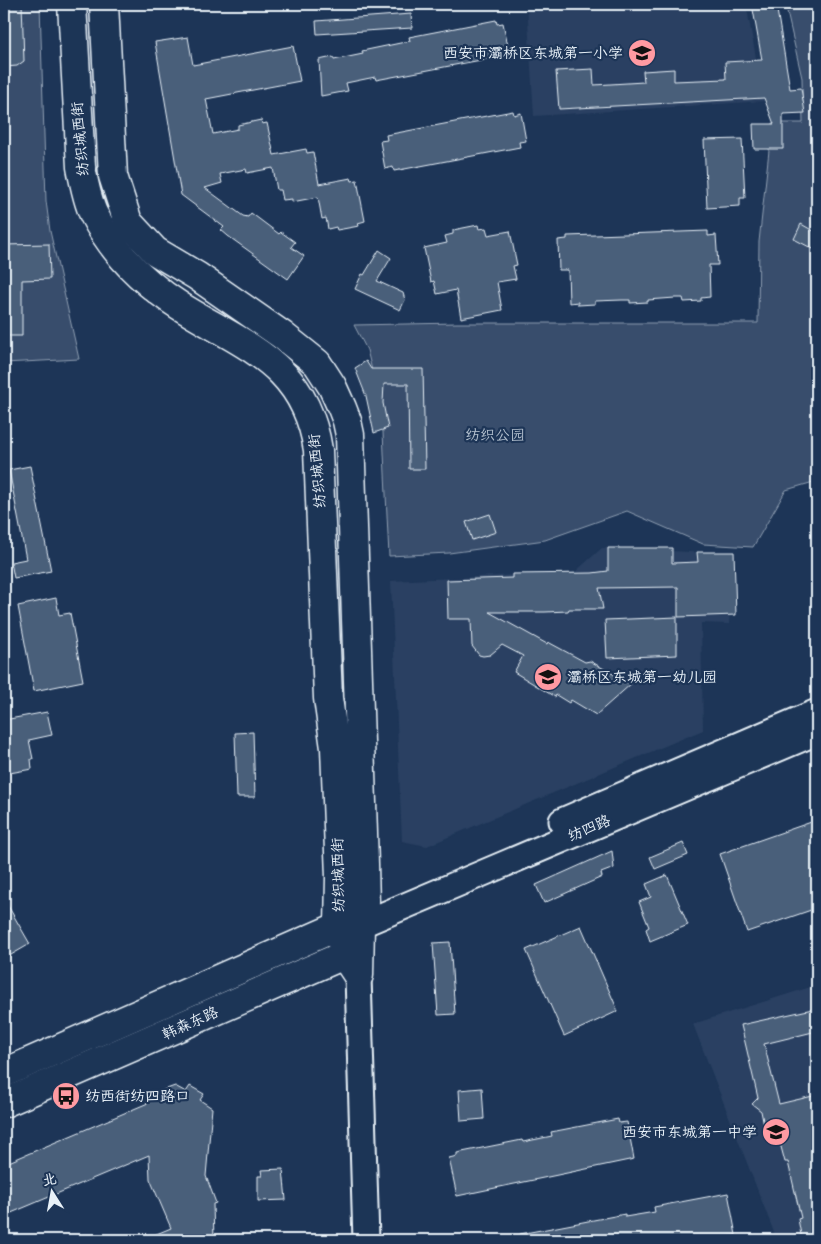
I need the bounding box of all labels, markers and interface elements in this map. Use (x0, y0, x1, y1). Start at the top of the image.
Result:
school or university icon: 西安市灞桥区东城第一小学 (627, 38, 657, 68)
place label: 西安市灞桥区东城第一小学 (443, 40, 623, 66)
street label: 纺织城西街 (64, 101, 96, 177)
park label: 纺织公园 (465, 422, 525, 448)
street label: 纺织城西街 (301, 433, 333, 509)
school or university icon: 灞桥区东城第一幼儿园 (533, 662, 563, 692)
place label: 灞桥区东城第一幼儿园 (567, 664, 717, 690)
street label: 纺四路 (563, 807, 615, 849)
street label: 纺织城西街 (324, 837, 352, 913)
street label: 韩森东路 (157, 999, 223, 1047)
bus stop icon: 纺西街纺四路口 (51, 1081, 81, 1111)
place label: 纺西街纺四路口 (85, 1083, 190, 1109)
school or university icon: 西安市东城第一中学 (761, 1117, 791, 1147)
place label: 西安市东城第一中学 (622, 1119, 757, 1145)
north arrow (28, 1166, 78, 1216)
text: 北 (40, 1166, 59, 1193)

